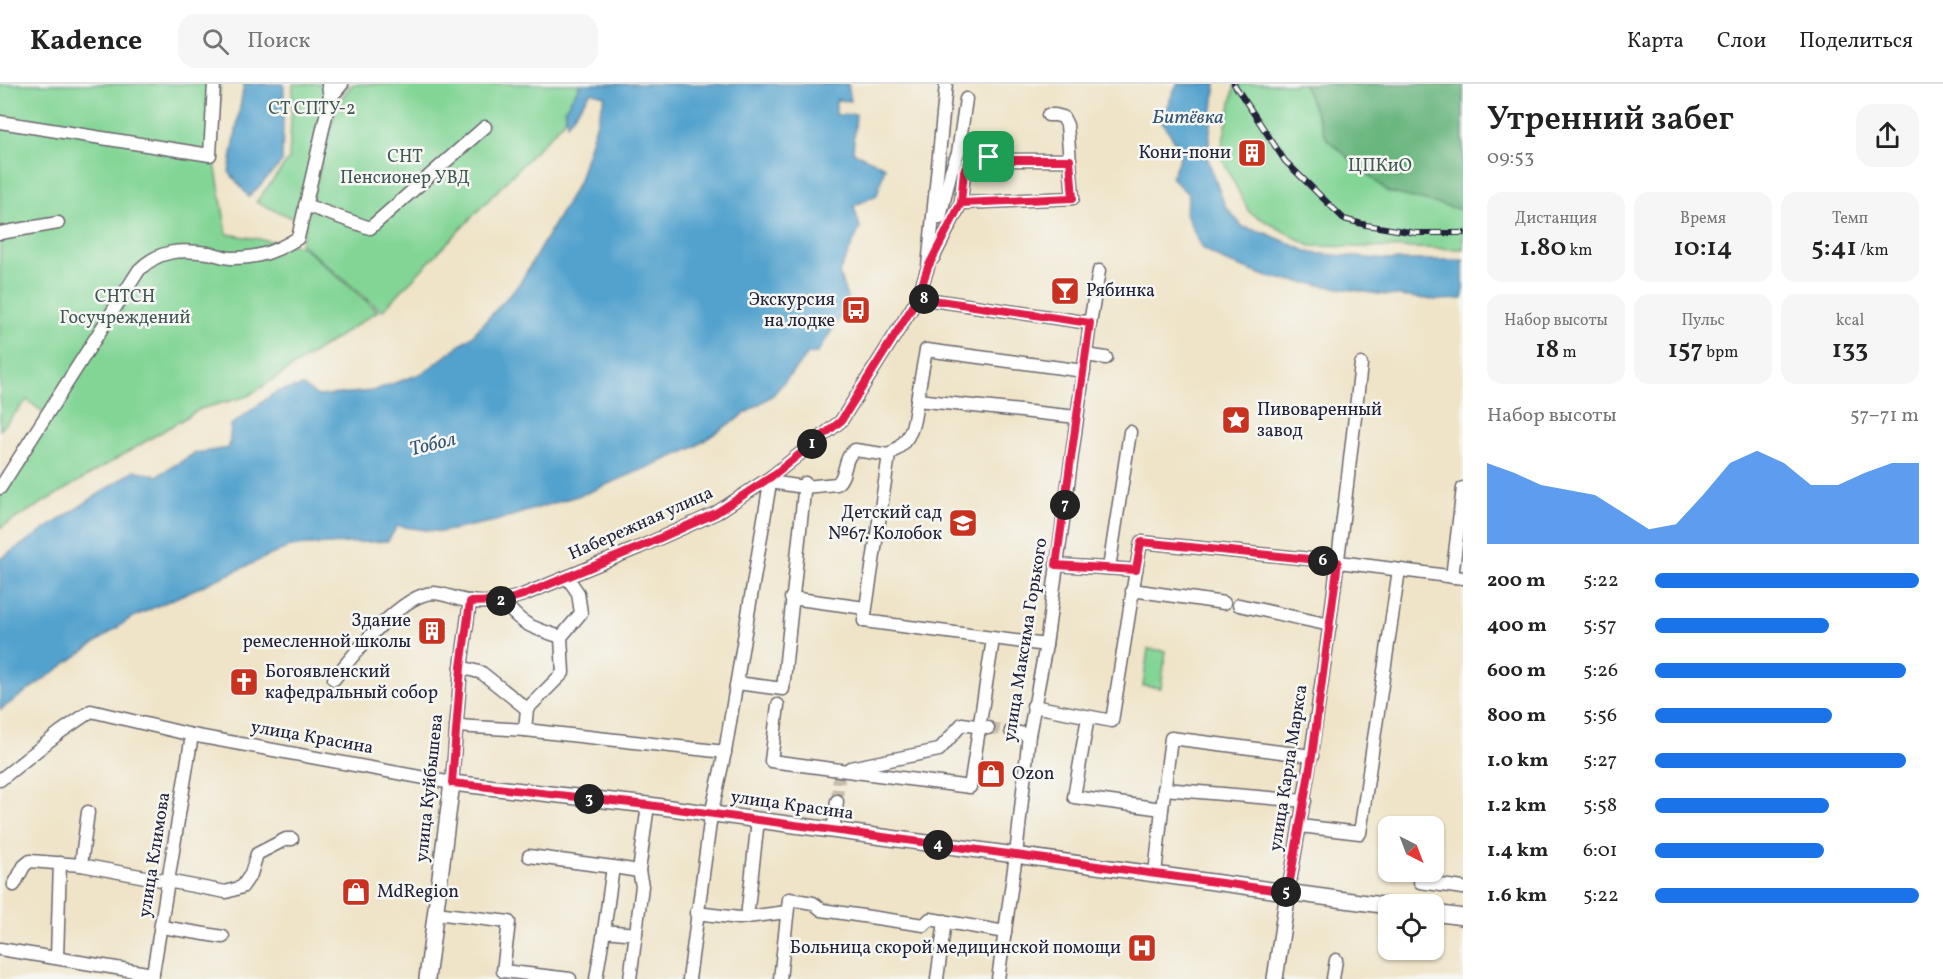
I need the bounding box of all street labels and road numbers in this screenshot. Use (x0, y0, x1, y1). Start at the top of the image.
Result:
street label: Набережная улица (565, 481, 717, 567)
street label: улица Максима Горького (998, 536, 1054, 744)
street label: улица Карла Маркса (1263, 683, 1315, 853)
street label: улица Куйбышева (410, 712, 450, 863)
street label: улица Красина (249, 715, 375, 761)
street label: улица Красина (729, 785, 855, 827)
street label: улица Климова (133, 790, 177, 920)

